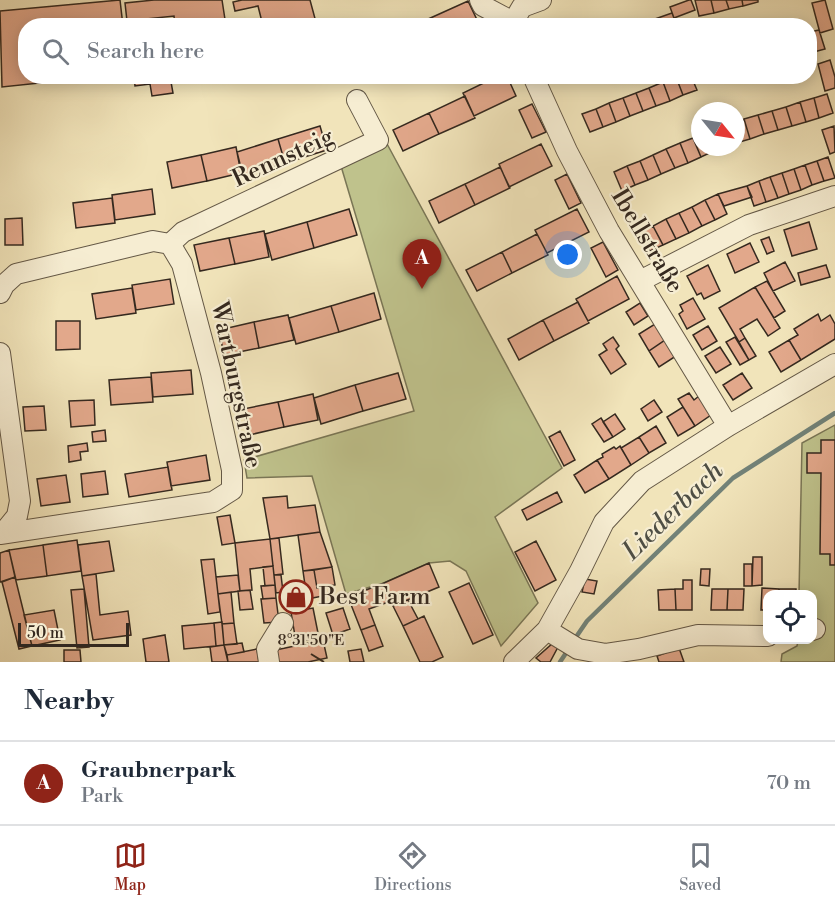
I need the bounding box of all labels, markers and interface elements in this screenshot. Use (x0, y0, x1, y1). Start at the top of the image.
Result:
search box (18, 18, 817, 84)
icon: search (39, 35, 72, 68)
text: Search here (87, 38, 204, 65)
north arrow (691, 102, 745, 156)
street label: Rennsteig (227, 121, 339, 195)
street label: Ibellstraße (604, 183, 690, 299)
pin: A (402, 240, 442, 289)
your location (553, 240, 582, 269)
street label: Wartburgstraße (204, 298, 268, 471)
water label: Liederbach (615, 455, 730, 567)
shop icon: Best Farm (278, 579, 314, 615)
place label: Best Farm (318, 582, 430, 612)
map controls (763, 590, 817, 644)
button: locate (763, 590, 817, 644)
scale bar (18, 620, 129, 648)
text: 50 m (27, 623, 64, 643)
text: 8°31'50"E (278, 631, 344, 650)
text: Nearby (24, 685, 114, 717)
text: Graubnerpark (81, 757, 236, 784)
text: A (36, 771, 51, 796)
text: 70 m (767, 771, 811, 796)
text: Park (81, 784, 123, 809)
tab: Map (114, 839, 147, 895)
tab: Directions (374, 839, 452, 895)
tab: Saved (679, 839, 721, 895)

